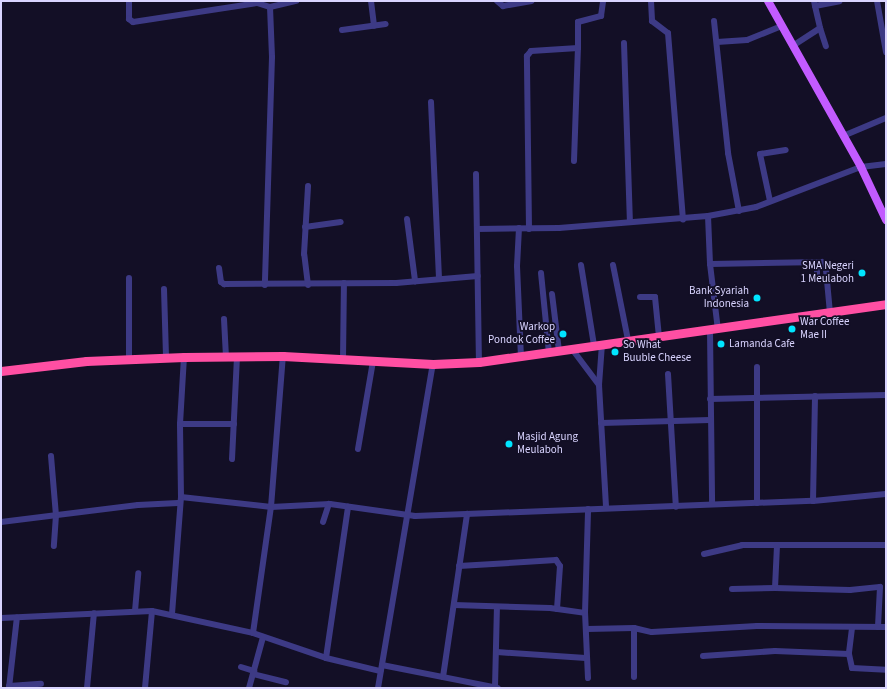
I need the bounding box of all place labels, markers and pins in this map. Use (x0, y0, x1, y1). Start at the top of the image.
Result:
place label: SMA Negeri 1 Meulaboh (801, 260, 854, 286)
marker: SMA Negeri 1 Meulaboh (857, 268, 867, 278)
place label: Bank Syariah Indonesia (689, 285, 749, 311)
marker: Bank Syariah Indonesia (752, 293, 762, 303)
place label: War Coffee Mae II (800, 316, 849, 342)
place label: Warkop Pondok Coffee (488, 321, 555, 347)
marker: War Coffee Mae II (787, 324, 797, 334)
marker: Warkop Pondok Coffee (558, 329, 568, 339)
place label: Lamanda Cafe (729, 337, 795, 351)
place label: So What Buuble Cheese (623, 339, 691, 365)
marker: Lamanda Cafe (716, 339, 726, 349)
marker: So What Buuble Cheese (610, 347, 620, 357)
place label: Masjid Agung Meulaboh (517, 431, 578, 457)
marker: Masjid Agung Meulaboh (504, 439, 514, 449)

